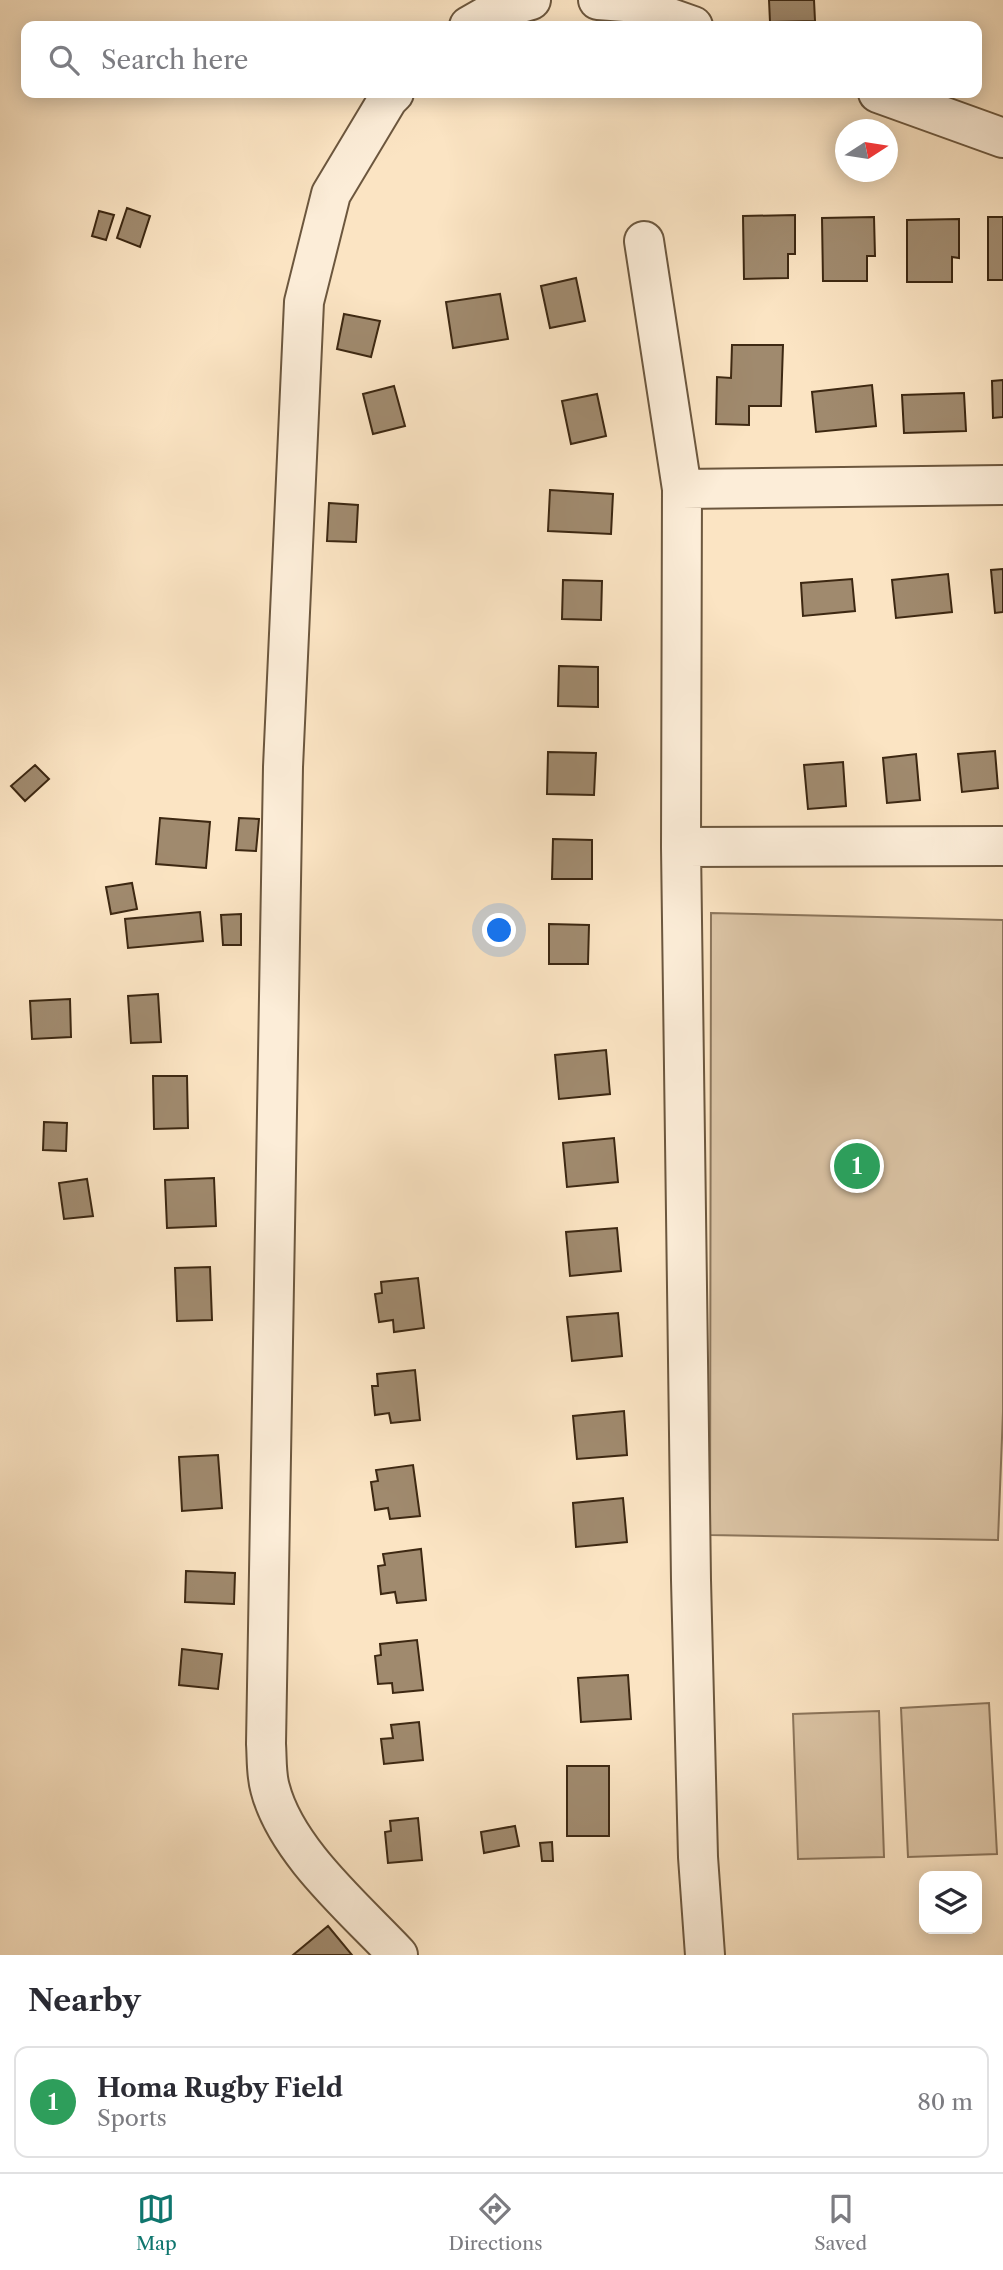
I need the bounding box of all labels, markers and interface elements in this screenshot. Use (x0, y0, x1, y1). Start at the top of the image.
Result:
search box (21, 21, 982, 98)
icon: search (45, 41, 83, 79)
text: Search here (101, 44, 248, 76)
north arrow (835, 119, 898, 182)
your location (482, 913, 516, 947)
pin: 1 (834, 1140, 880, 1192)
map controls (919, 1871, 982, 1934)
button: layers (919, 1871, 982, 1934)
text: Nearby (28, 1982, 141, 2019)
text: Homa Rugby Field (97, 2072, 343, 2104)
text: 1 (48, 2088, 58, 2116)
text: 80 m (917, 2088, 973, 2116)
text: Sports (97, 2104, 167, 2132)
tab: Map (136, 2190, 177, 2255)
tab: Directions (449, 2190, 542, 2255)
tab: Saved (814, 2190, 867, 2255)

